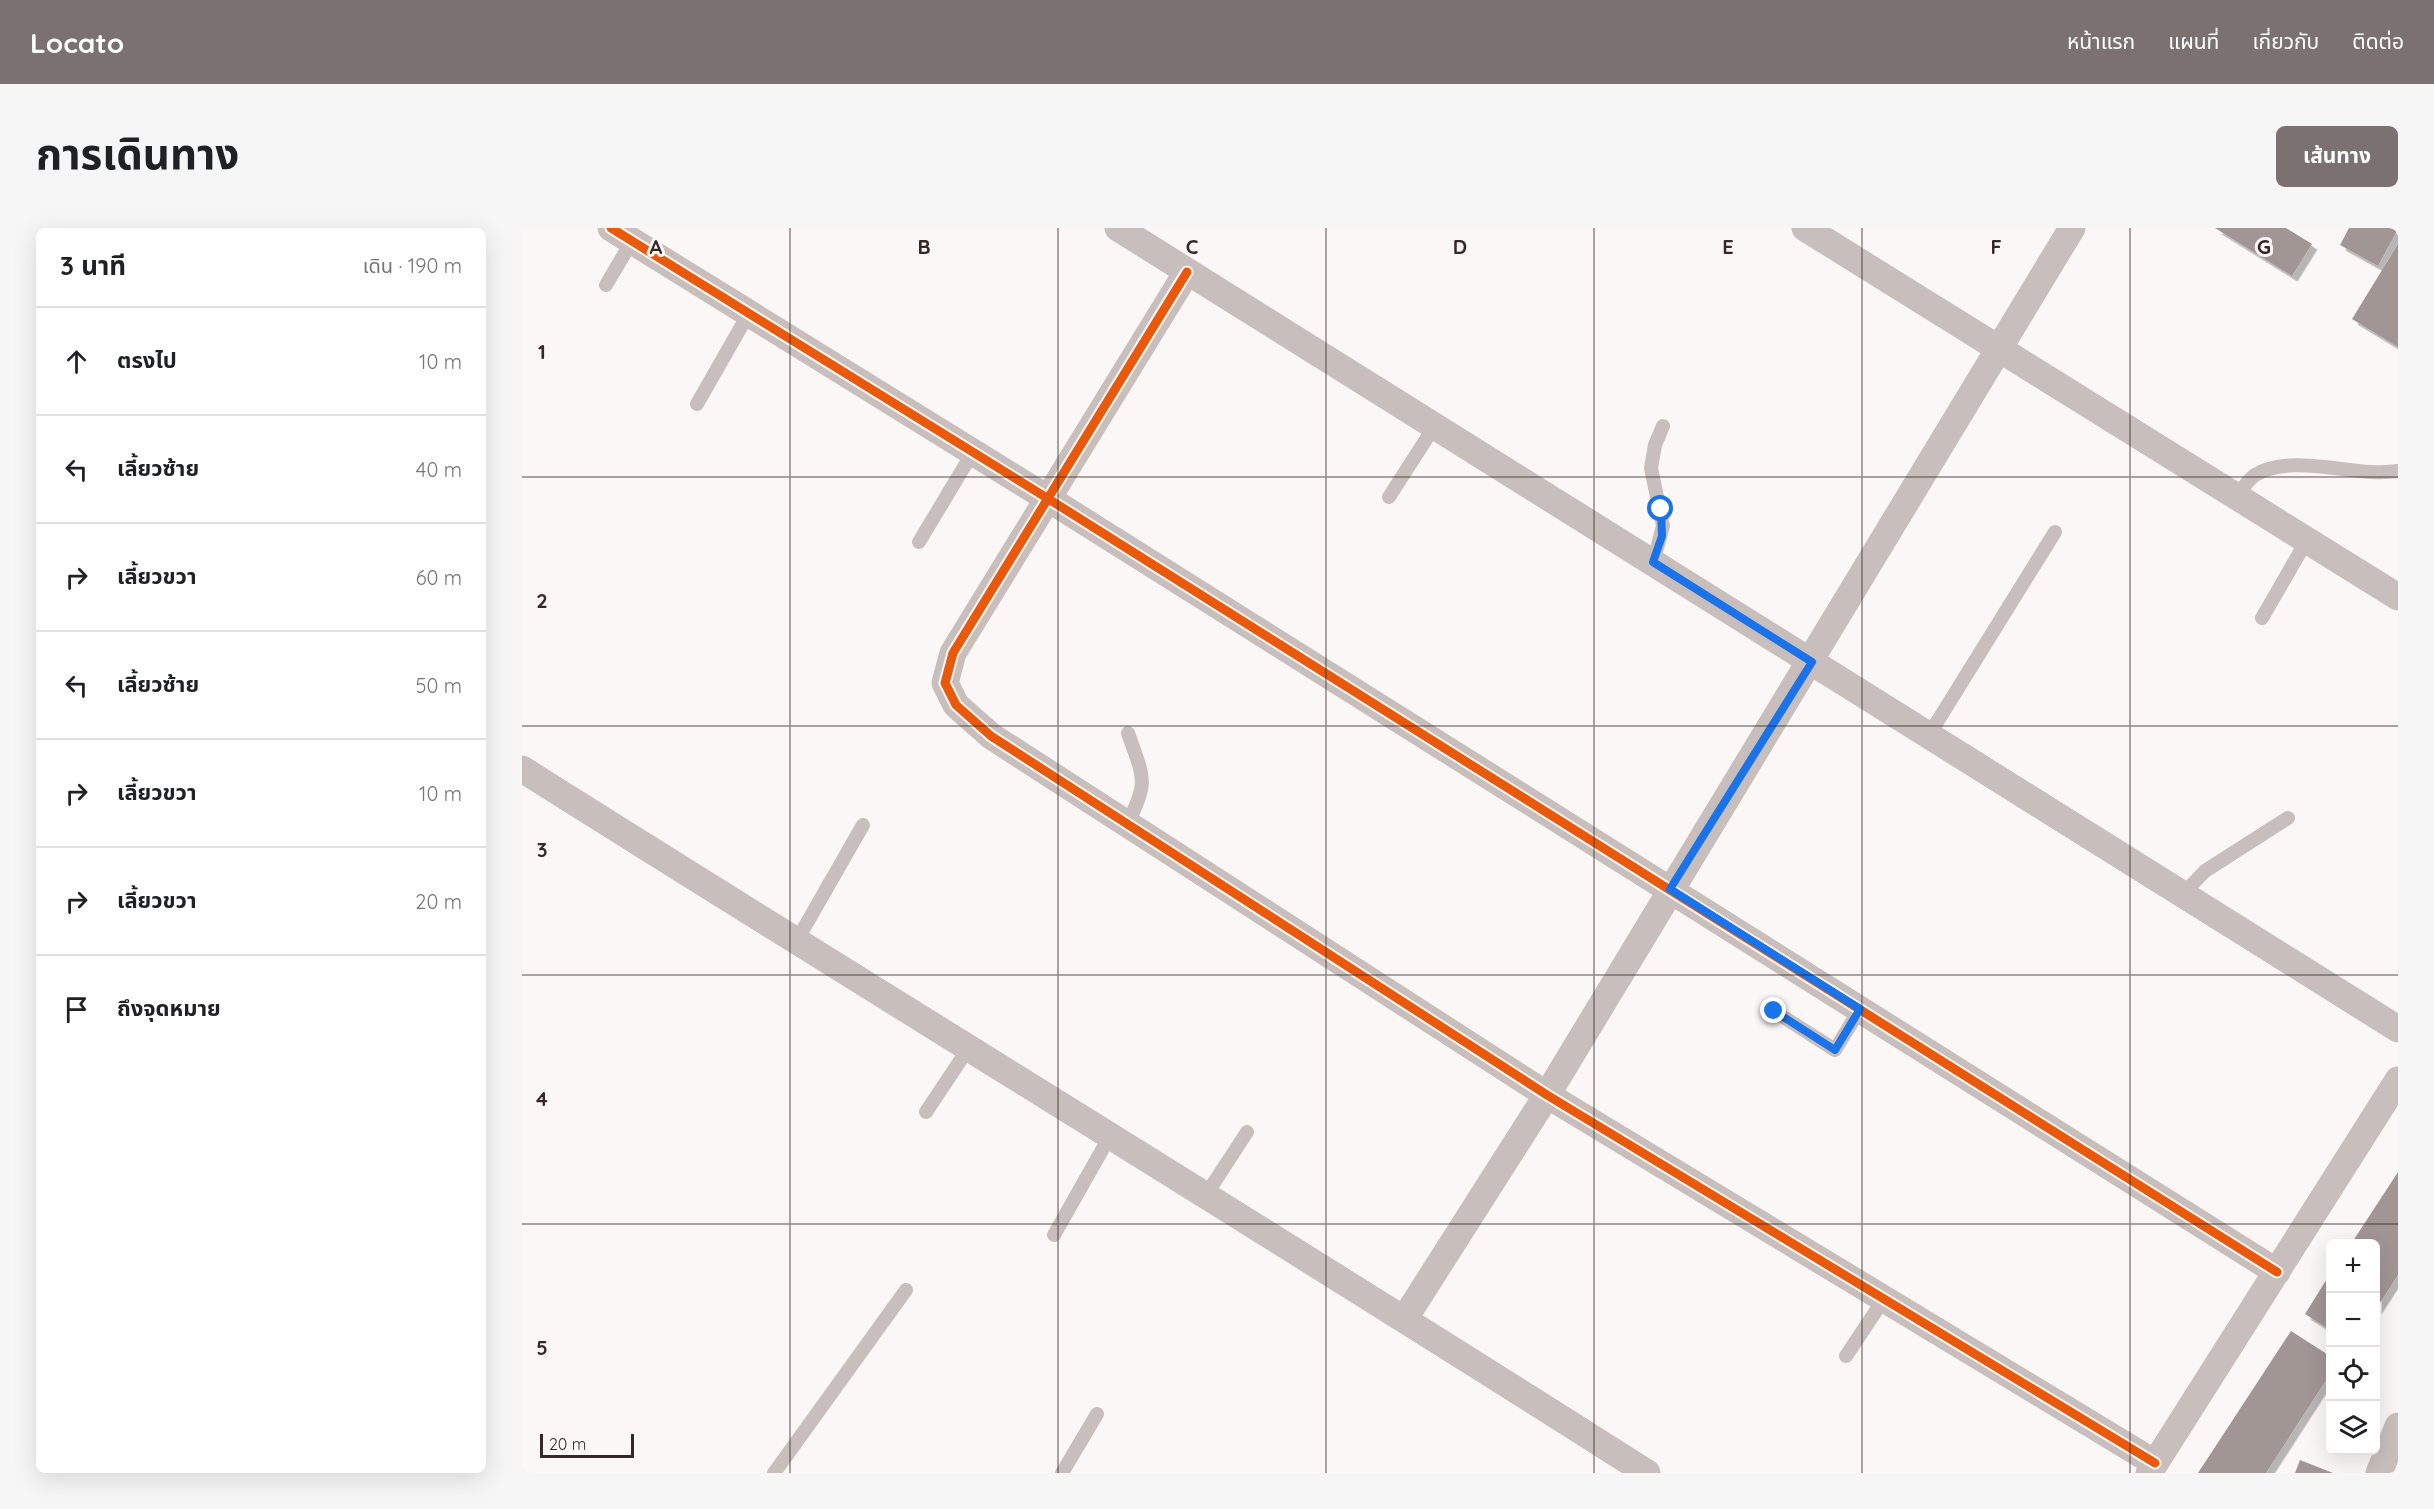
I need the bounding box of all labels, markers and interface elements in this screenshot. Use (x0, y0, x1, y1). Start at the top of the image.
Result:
text: Locato (30, 25, 124, 60)
text: หน้าแรก (2067, 28, 2135, 54)
text: แผนที่ (2168, 28, 2219, 54)
text: เกี่ยวกับ (2252, 28, 2319, 54)
text: ติดต่อ (2352, 28, 2404, 54)
button: เส้นทาง (2276, 126, 2398, 187)
text: การเดินทาง (36, 127, 239, 180)
text: A (650, 234, 663, 259)
text: B (917, 234, 931, 259)
text: C (1186, 234, 1199, 259)
text: D (1453, 234, 1467, 259)
text: E (1722, 234, 1734, 259)
text: F (1990, 234, 2002, 259)
text: G (2257, 234, 2271, 259)
text: 3 นาที (60, 249, 126, 282)
text: เดิน · 190 m (363, 253, 462, 278)
text: 1 (538, 339, 546, 364)
icon: ahead (60, 345, 93, 378)
text: ตรงไป (117, 346, 177, 374)
text: 10 m (419, 349, 462, 374)
icon: left (60, 453, 93, 486)
text: เลี้ยวซ้าย (117, 454, 199, 482)
text: 40 m (416, 457, 462, 482)
route start (1647, 495, 1673, 521)
icon: right (60, 561, 93, 594)
text: เลี้ยวขวา (117, 562, 197, 590)
text: 60 m (416, 565, 462, 590)
text: 2 (536, 588, 548, 613)
icon: left (60, 669, 93, 702)
text: เลี้ยวซ้าย (117, 670, 199, 698)
text: 50 m (416, 673, 462, 698)
icon: right (60, 777, 93, 810)
text: เลี้ยวขวา (117, 778, 197, 806)
text: 10 m (419, 781, 462, 806)
text: 3 (537, 837, 547, 862)
icon: right (60, 885, 93, 918)
text: เลี้ยวขวา (117, 886, 197, 914)
text: 20 m (415, 889, 462, 914)
icon: arrive (60, 993, 93, 1026)
text: ถึงจุดหมาย (117, 994, 221, 1022)
route end (1760, 997, 1786, 1023)
text: 4 (536, 1086, 548, 1111)
map controls (2326, 1239, 2380, 1455)
button: + (2326, 1239, 2380, 1293)
button: − (2326, 1293, 2380, 1347)
text: 5 (536, 1335, 548, 1360)
button: locate (2326, 1347, 2380, 1401)
button: layers (2326, 1401, 2380, 1455)
scale bar (540, 1431, 634, 1458)
text: 20 m (549, 1434, 586, 1454)

